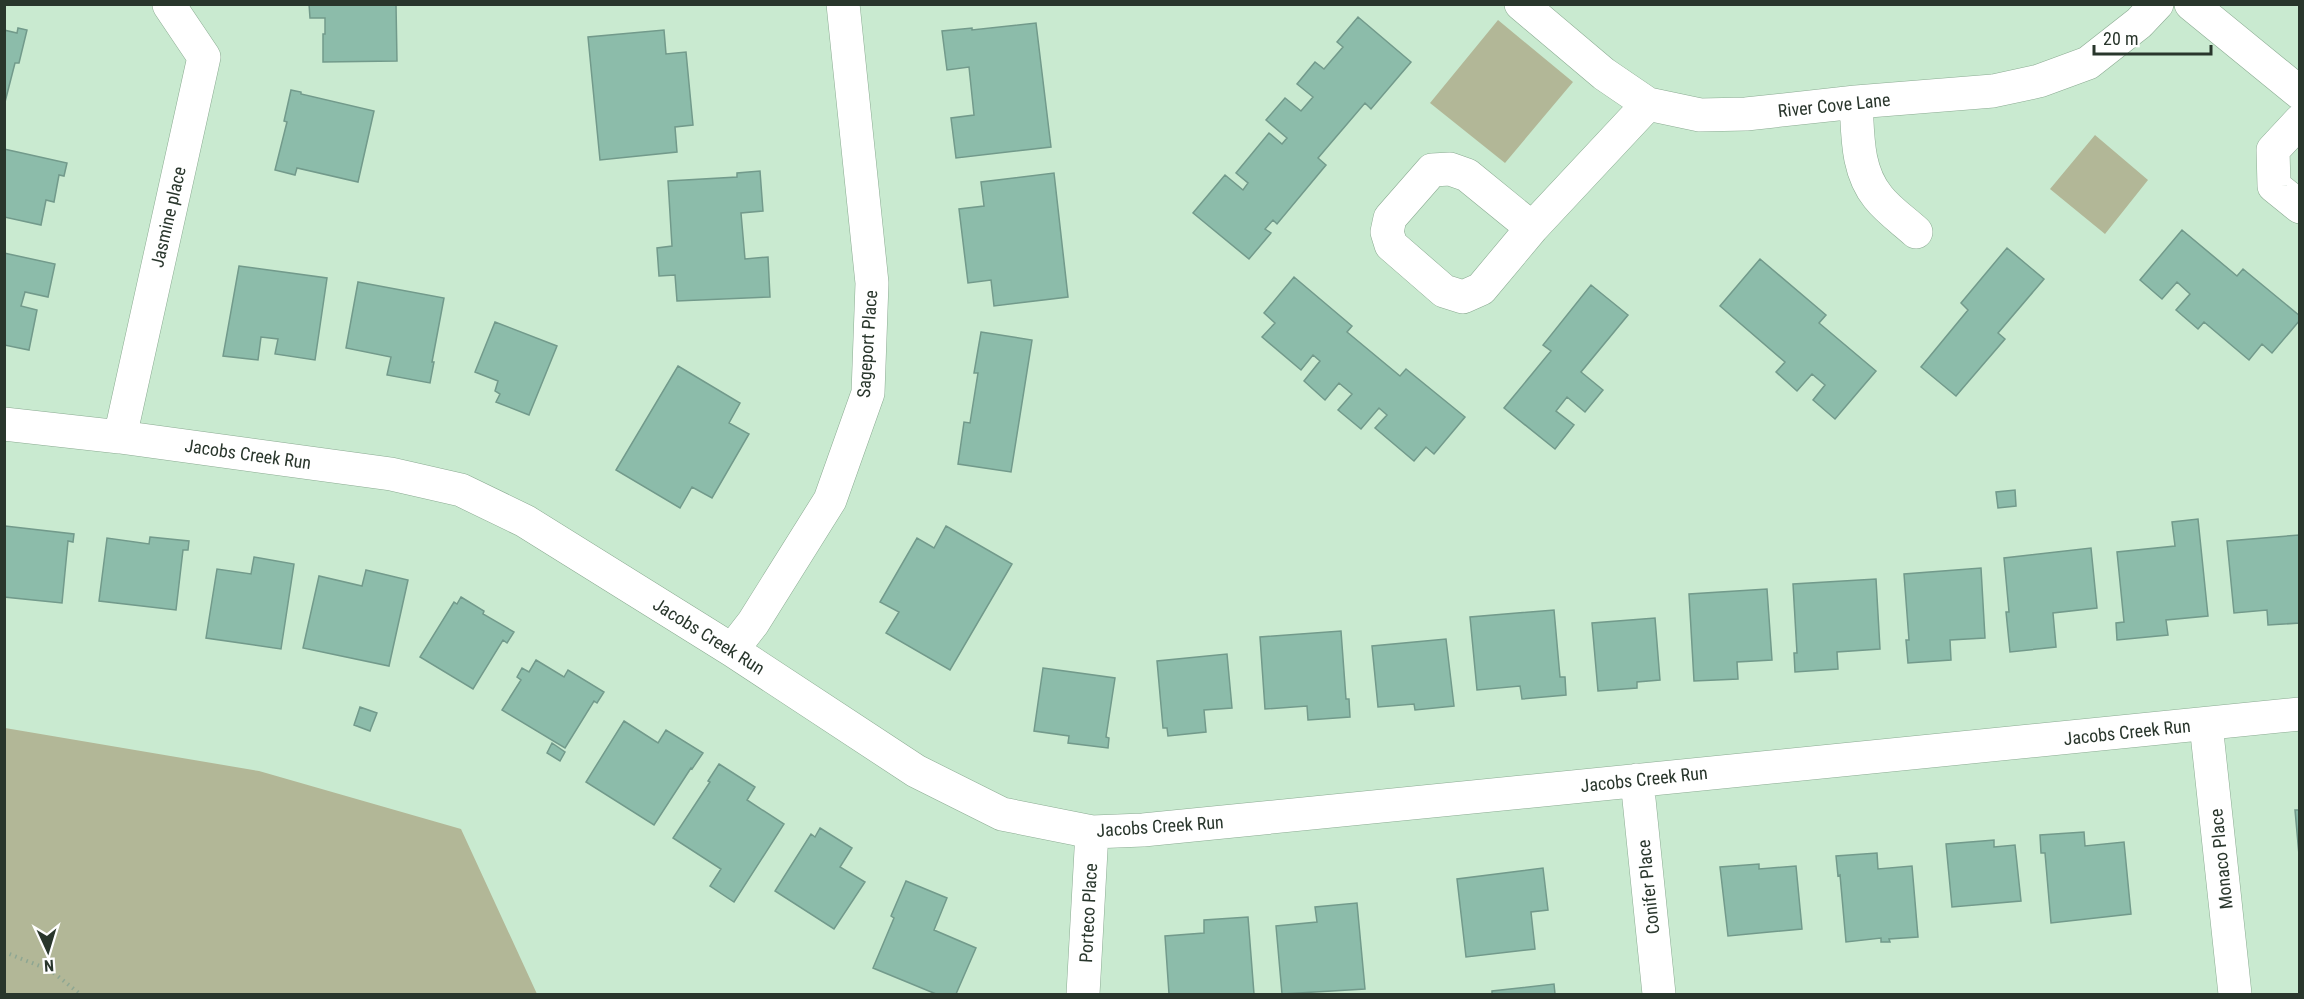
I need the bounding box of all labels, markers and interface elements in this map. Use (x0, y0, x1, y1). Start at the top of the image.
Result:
scale bar (2094, 18, 2211, 56)
text: 20 m (2103, 28, 2138, 49)
street label: River Cove Lane (1777, 89, 1891, 121)
street label: Jasmine place (146, 165, 190, 269)
street label: Sageport Place (853, 289, 881, 399)
street label: Jacobs Creek Run (183, 435, 313, 473)
street label: Jacobs Creek Run (649, 593, 769, 679)
street label: Jacobs Creek Run (2062, 715, 2192, 749)
street label: Jacobs Creek Run (1579, 762, 1709, 796)
street label: Monaco Place (2205, 808, 2237, 910)
street label: Jacobs Creek Run (1096, 811, 1224, 841)
street label: Conifer Place (1633, 839, 1663, 935)
street label: Porteco Place (1075, 863, 1101, 963)
north arrow (18, 921, 78, 981)
text: N (43, 956, 55, 975)

